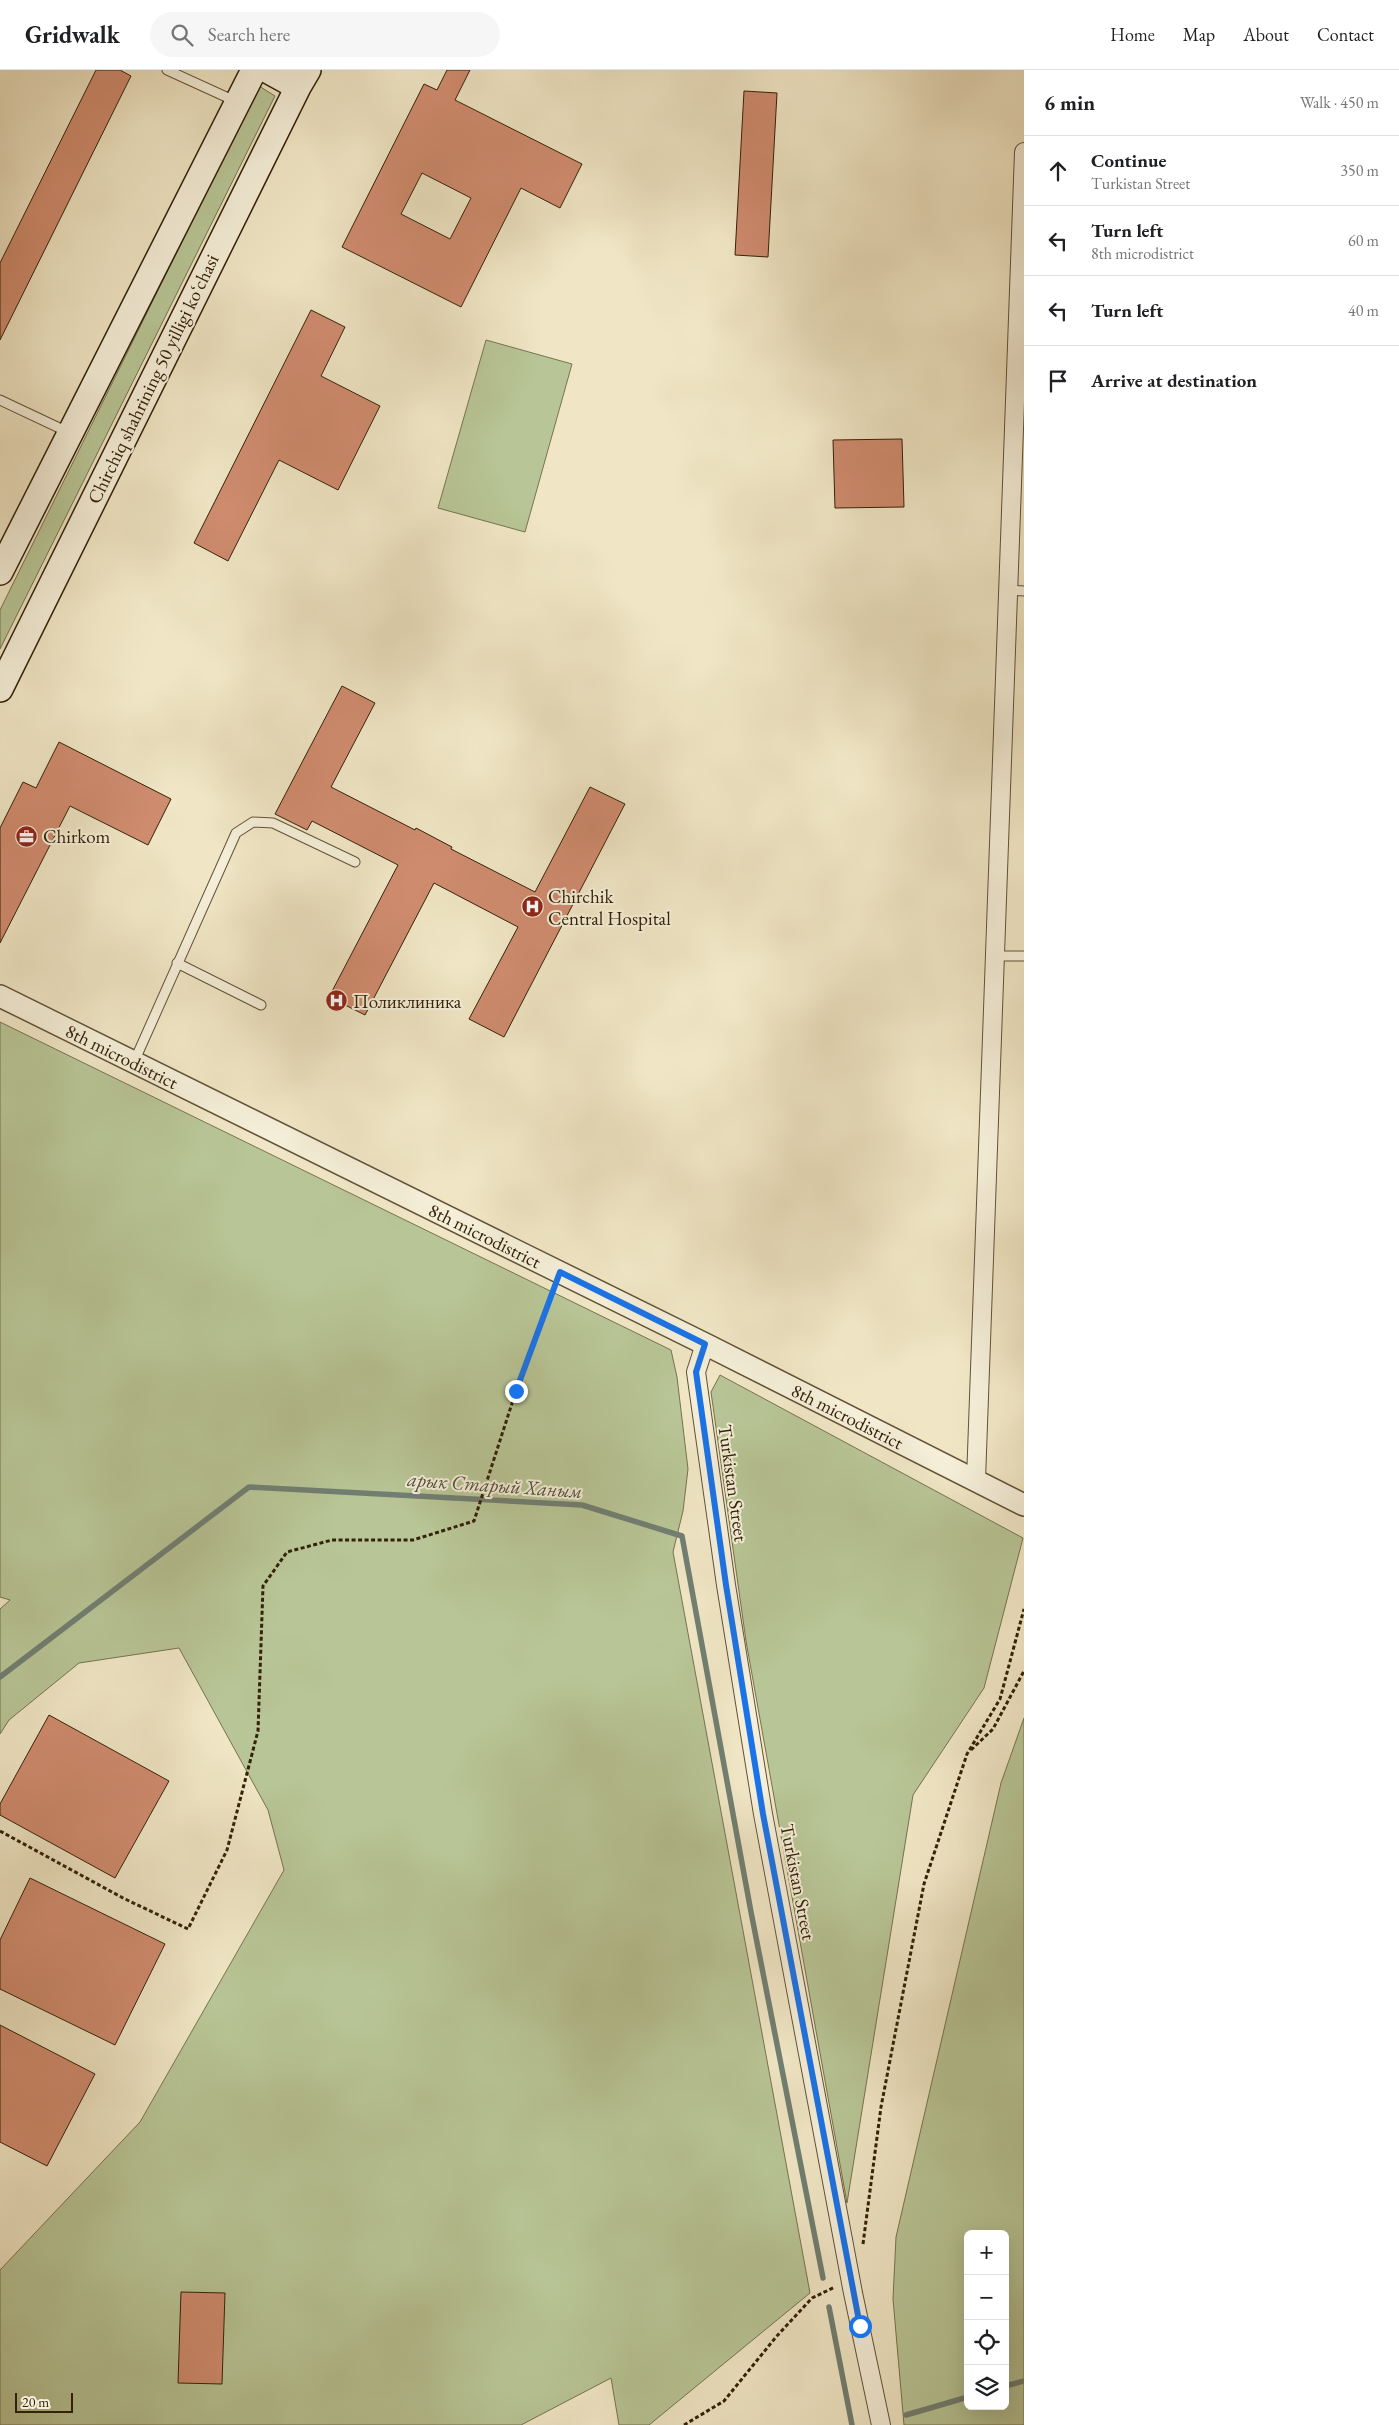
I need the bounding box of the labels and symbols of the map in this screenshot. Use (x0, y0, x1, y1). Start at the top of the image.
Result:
street label: Chirchiq shahrining 50 yilligi koʻchasi (82, 250, 225, 508)
office icon: Chirkom (15, 824, 39, 848)
place label: Chirkom (43, 824, 111, 849)
place label: Chirchik Central Hospital (548, 884, 671, 931)
hospital icon: Chirchik Central Hospital (520, 895, 544, 919)
hospital icon: Поликлиника (325, 989, 349, 1013)
place label: Поликлиника (353, 989, 462, 1014)
street label: 8th microdistrict (62, 1018, 182, 1095)
street label: 8th microdistrict (425, 1197, 546, 1274)
street label: 8th microdistrict (787, 1377, 908, 1455)
route end (505, 1380, 528, 1403)
street label: Turkistan Street (712, 1423, 754, 1543)
water label: арык Старый Ханым (406, 1466, 583, 1504)
street label: Turkistan Street (774, 1822, 822, 1942)
route start (849, 2315, 872, 2338)
scale bar (15, 2390, 72, 2413)

